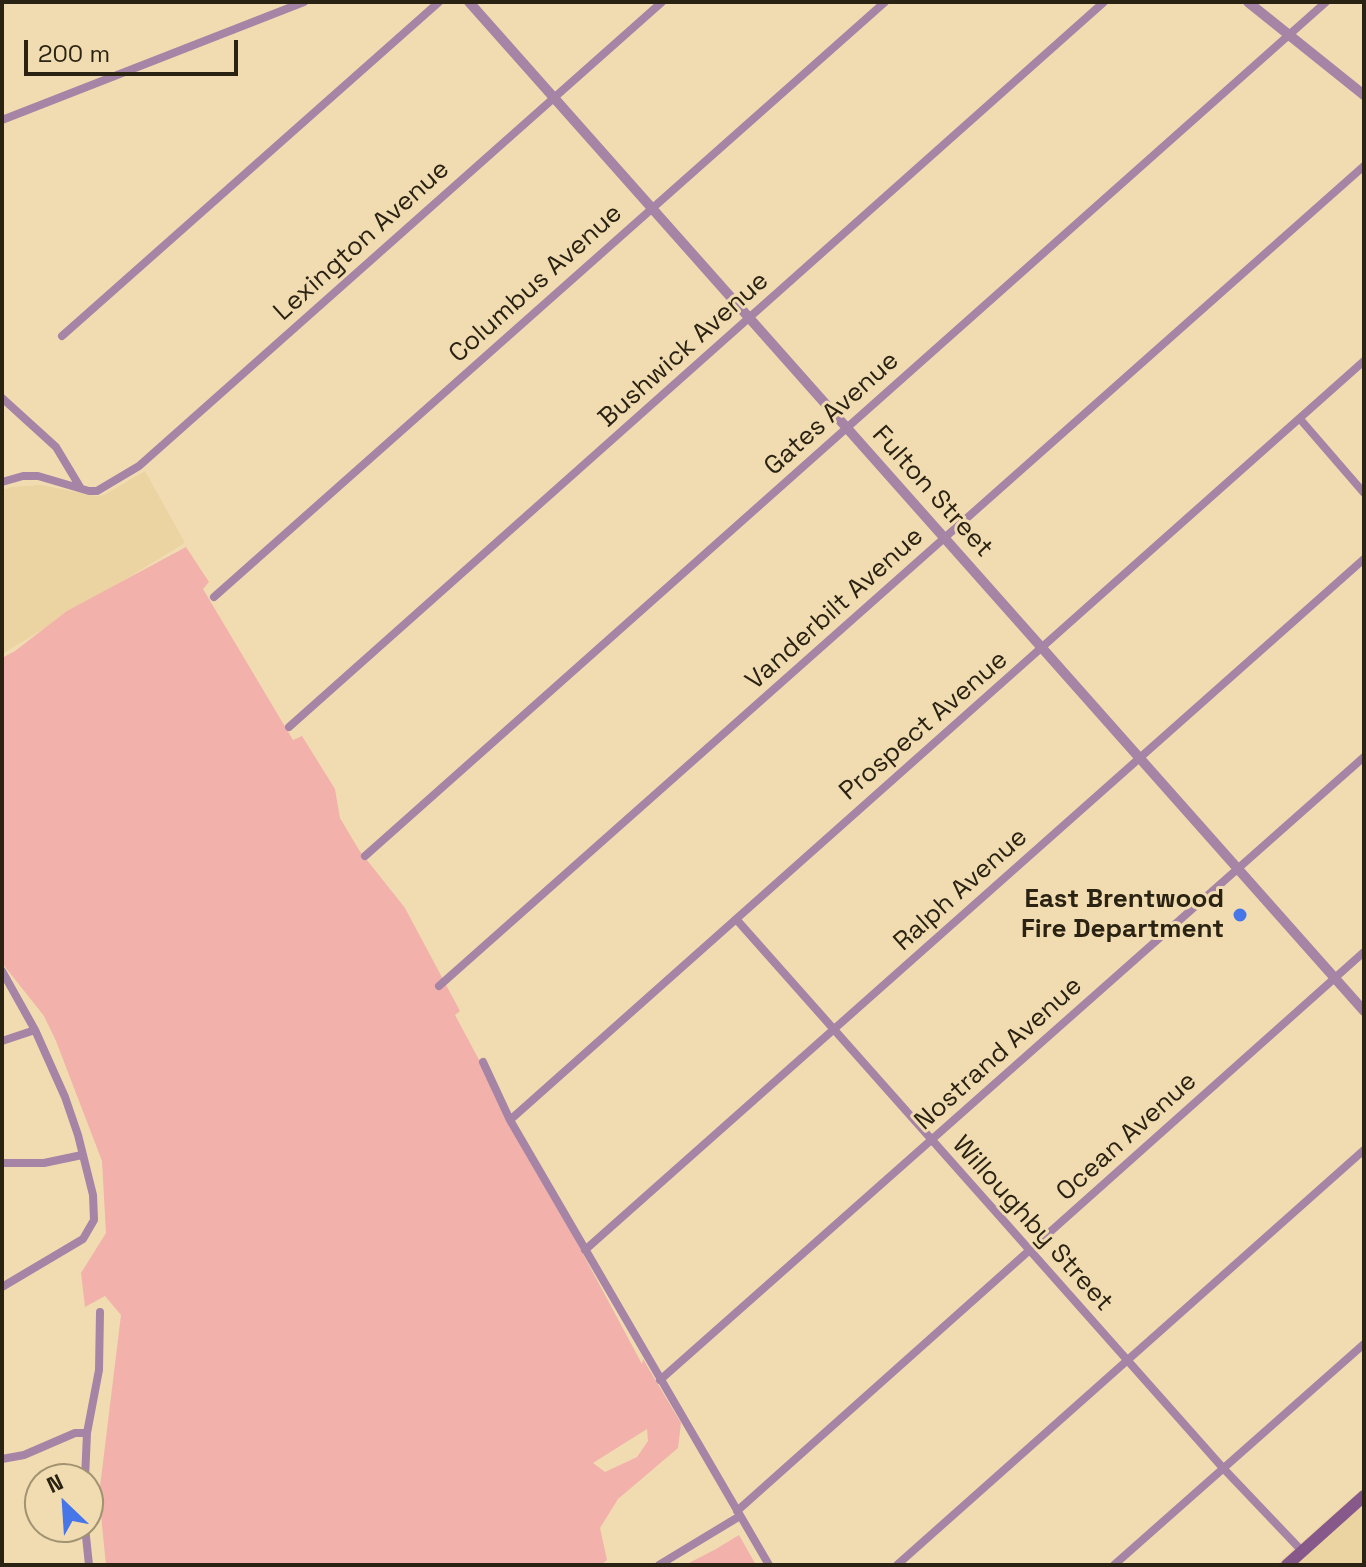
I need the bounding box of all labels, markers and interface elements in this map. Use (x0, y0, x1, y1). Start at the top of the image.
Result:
scale bar (28, 24, 242, 74)
text: 200 m (38, 38, 110, 69)
street label: Lexington Avenue (268, 154, 456, 328)
street label: Columbus Avenue (443, 198, 629, 370)
street label: Bushwick Avenue (593, 266, 775, 434)
street label: Gates Avenue (758, 345, 906, 483)
street label: Fulton Street (865, 420, 999, 564)
street label: Vanderbilt Avenue (740, 521, 930, 697)
street label: Prospect Avenue (834, 645, 1014, 807)
street label: Ralph Avenue (888, 822, 1034, 958)
place label: East Brentwood Fire Department (1021, 884, 1224, 946)
marker: East Brentwood Fire Department (1231, 906, 1249, 924)
street label: Nostrand Avenue (909, 971, 1089, 1137)
street label: Ocean Avenue (1051, 1066, 1203, 1208)
street label: Willoughby Street (945, 1130, 1119, 1318)
north arrow (24, 1463, 104, 1543)
text: N (42, 1467, 67, 1499)

